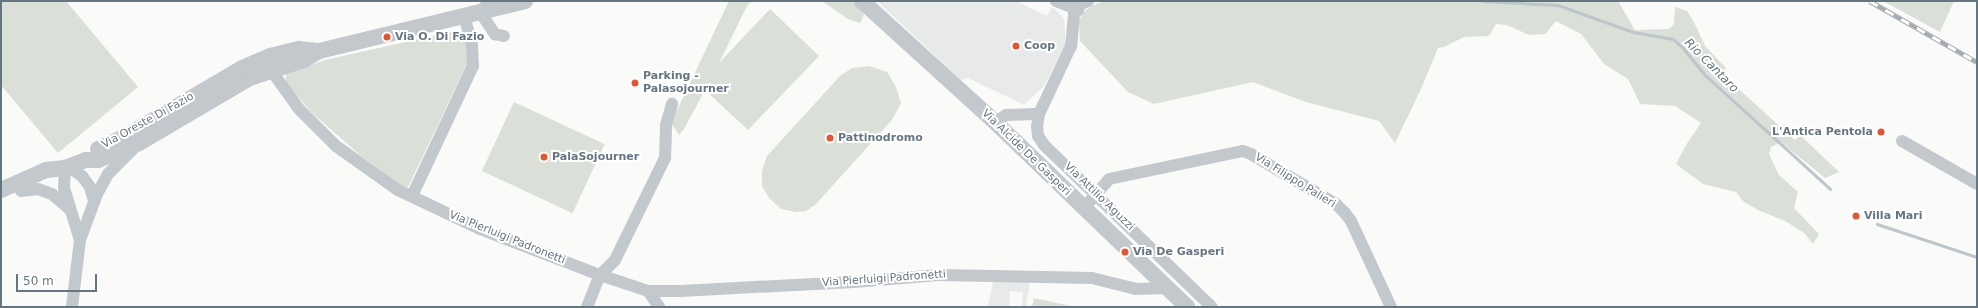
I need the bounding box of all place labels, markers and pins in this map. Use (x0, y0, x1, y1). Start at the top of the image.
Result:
place label: Via O. Di Fazio (395, 30, 484, 44)
marker: Via O. Di Fazio (382, 32, 392, 42)
place label: Coop (1024, 39, 1055, 53)
marker: Coop (1011, 41, 1021, 51)
place label: Parking - Palasojourner (643, 70, 729, 96)
marker: Parking - Palasojourner (630, 78, 640, 88)
place label: L'Antica Pentola (1772, 125, 1873, 139)
marker: L'Antica Pentola (1876, 127, 1886, 137)
place label: Pattinodromo (838, 131, 923, 145)
marker: Pattinodromo (825, 133, 835, 143)
place label: PalaSojourner (552, 150, 639, 164)
marker: PalaSojourner (539, 152, 549, 162)
place label: Villa Mari (1864, 209, 1922, 223)
marker: Villa Mari (1851, 211, 1861, 221)
place label: Via De Gasperi (1133, 245, 1224, 259)
marker: Via De Gasperi (1120, 247, 1130, 257)

